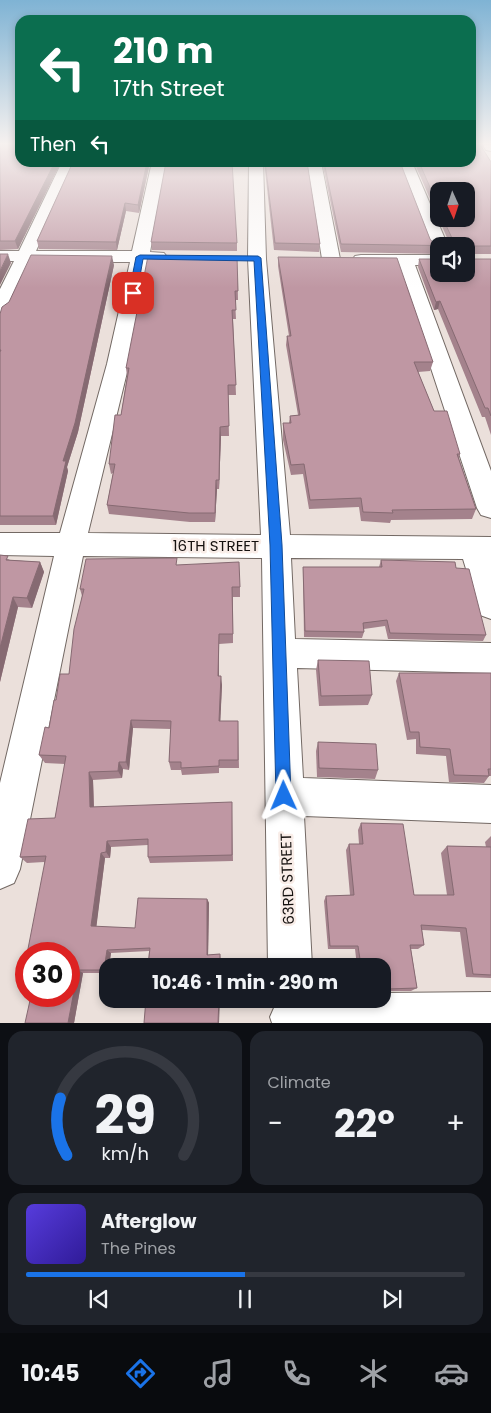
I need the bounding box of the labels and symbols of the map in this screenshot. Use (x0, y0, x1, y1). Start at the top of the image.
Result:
north arrow (430, 182, 475, 228)
pin (112, 272, 154, 314)
street label: 16TH STREET (173, 535, 259, 556)
position arrow (257, 769, 309, 821)
street label: 63RD STREET (275, 833, 299, 925)
speed limit sign: 30 (15, 942, 80, 1007)

